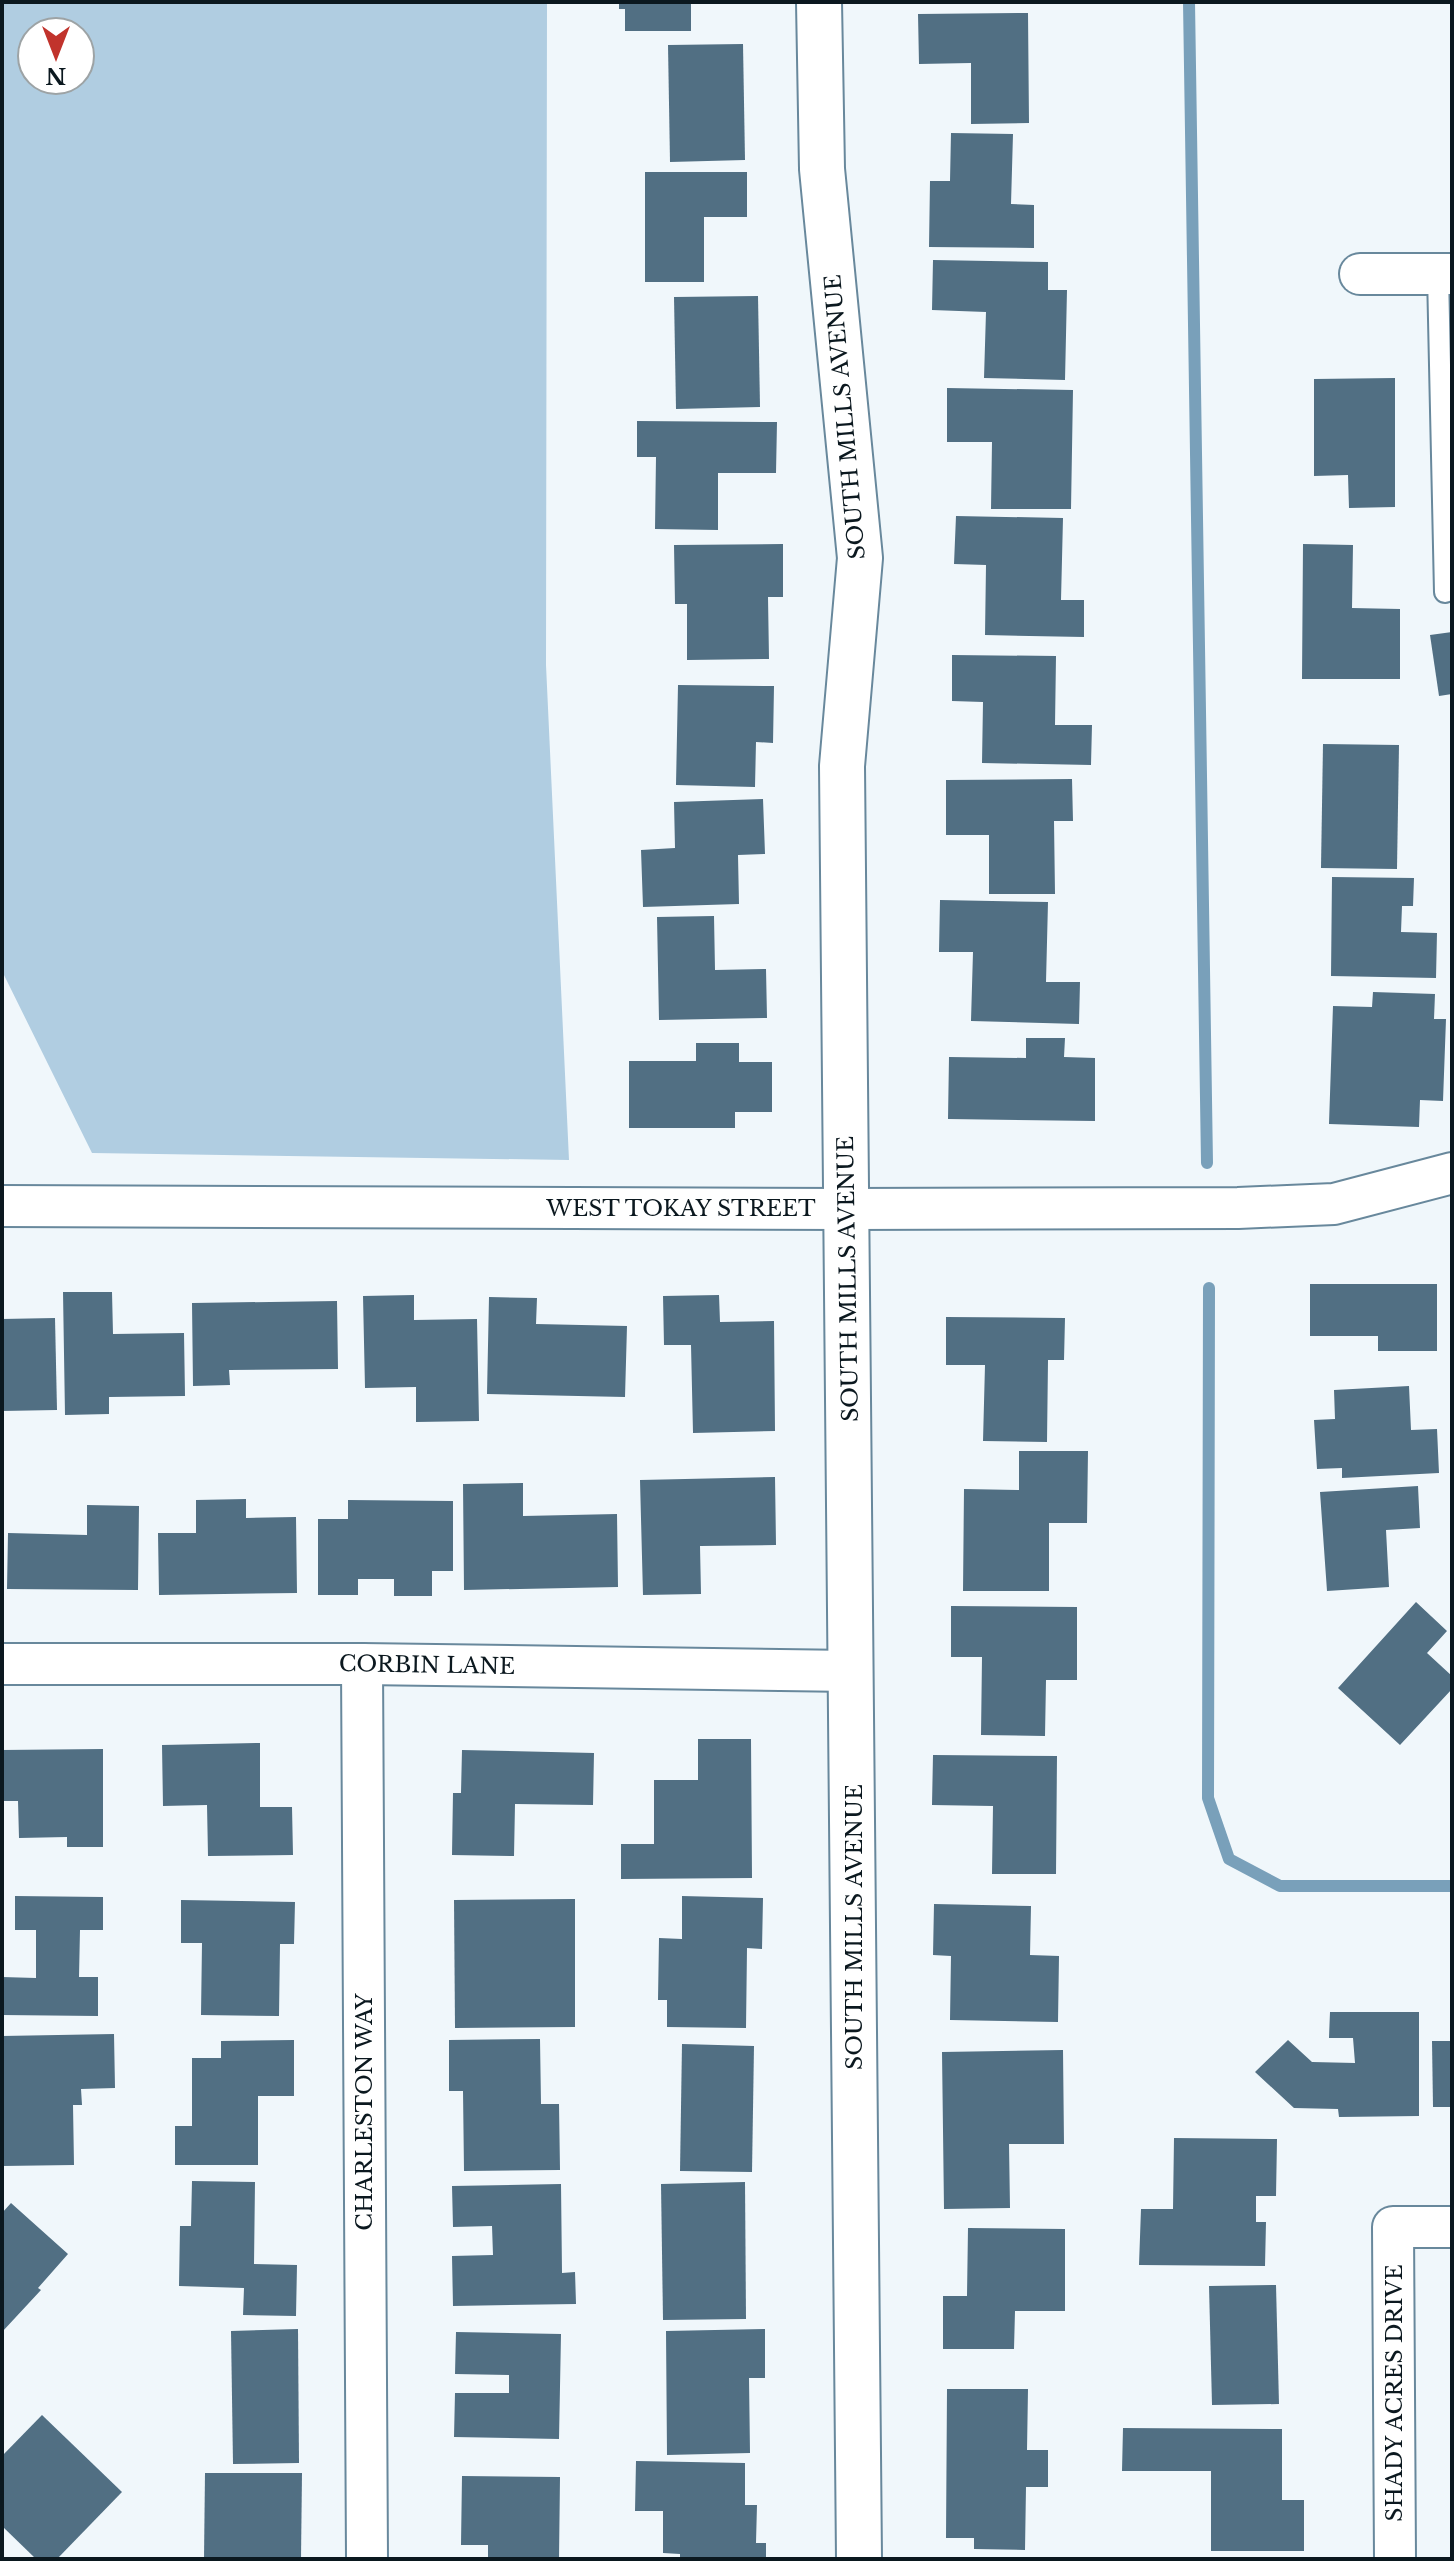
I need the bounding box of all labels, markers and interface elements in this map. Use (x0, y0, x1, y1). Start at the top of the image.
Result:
north arrow (16, 16, 96, 96)
text: N (45, 62, 66, 89)
street label: SOUTH MILLS AVENUE (819, 273, 871, 561)
street label: SOUTH MILLS AVENUE (832, 1136, 864, 1422)
street label: WEST TOKAY STREET (545, 1195, 816, 1222)
street label: CORBIN LANE (339, 1650, 515, 1680)
street label: SOUTH MILLS AVENUE (841, 1784, 868, 2070)
street label: CHARLESTON WAY (351, 1992, 378, 2231)
street label: SHADY ACRES DRIVE (1381, 2264, 1408, 2522)

